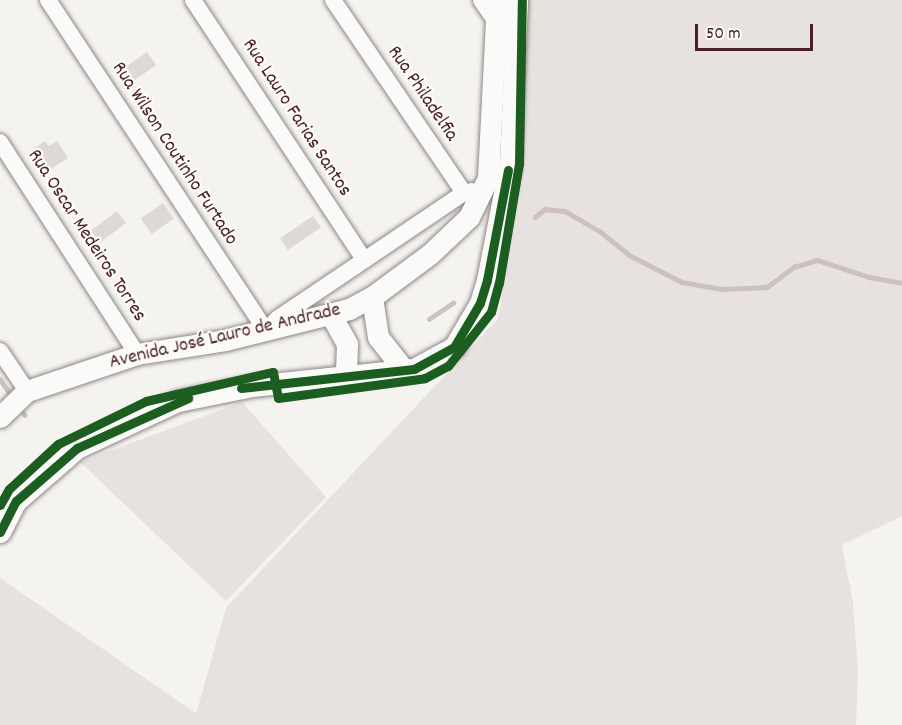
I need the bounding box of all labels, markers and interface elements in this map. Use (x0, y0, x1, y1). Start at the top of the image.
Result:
scale bar (698, 12, 816, 50)
text: 50 m (706, 22, 741, 47)
street label: Rua Lauro Farias Santos (236, 35, 356, 201)
street label: Rua Philadelfia (381, 42, 463, 146)
street label: Rua Wilson Coutinho Furtado (106, 58, 242, 250)
street label: Rua Oscar Medeiros Torres (21, 145, 151, 327)
street label: Avenida José Lauro de Andrade (107, 299, 343, 375)

